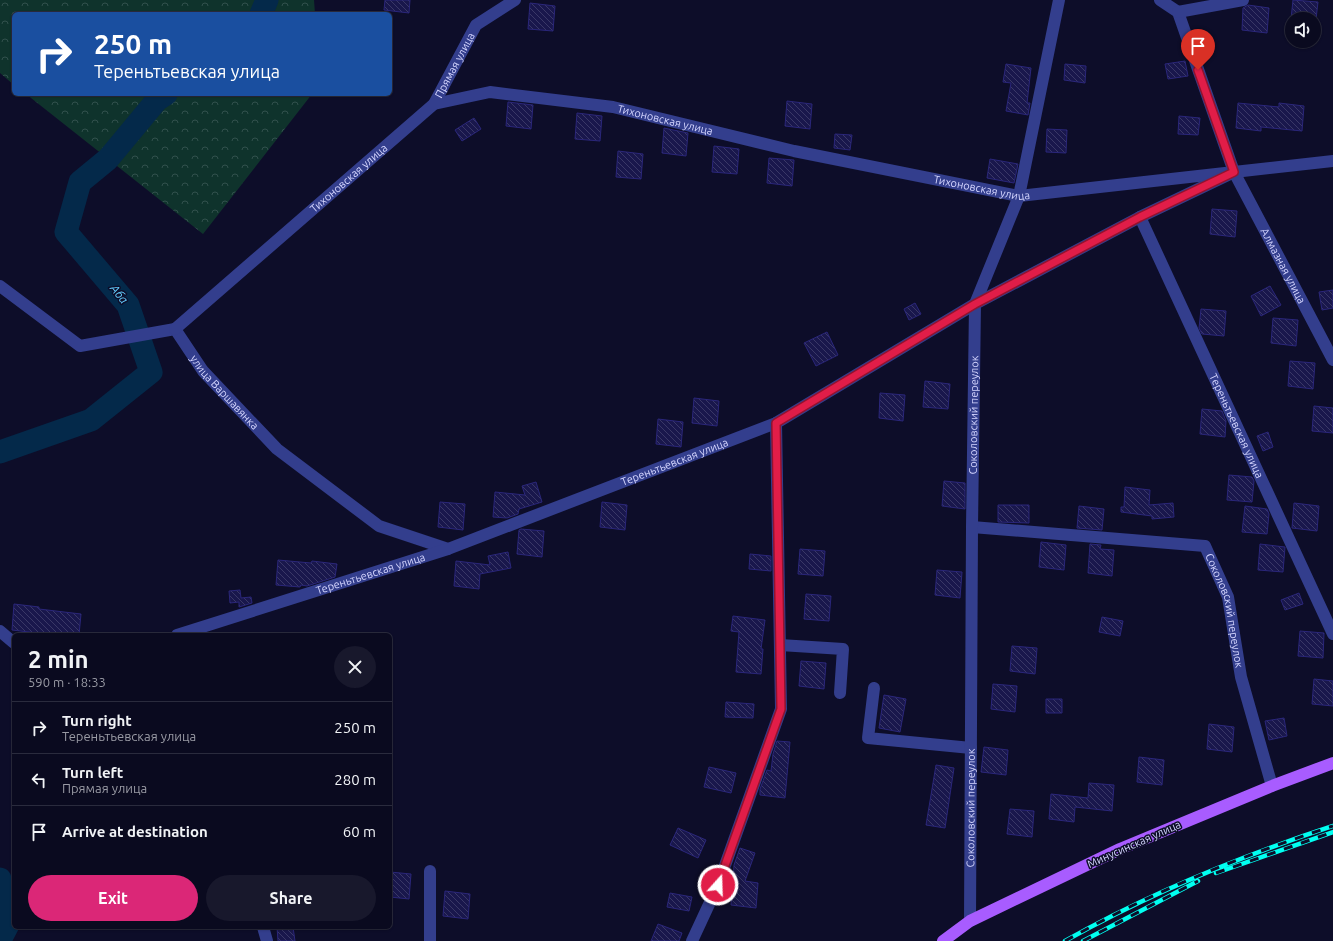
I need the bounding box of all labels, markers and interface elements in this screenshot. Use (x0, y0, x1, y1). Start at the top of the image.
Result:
map controls (1285, 12, 1321, 48)
button: sound (1285, 12, 1321, 48)
icon: right (28, 28, 80, 80)
text: 250 m (94, 28, 172, 59)
pin (1181, 29, 1215, 70)
street label: Прямая улица (432, 30, 477, 100)
icon: arrive (1187, 35, 1209, 57)
text: Тереньтьевская улица (94, 61, 280, 81)
street label: Тихоновская улица (616, 102, 714, 137)
street label: Тихоновская улица (308, 142, 390, 215)
street label: Тихоновская улица (933, 173, 1031, 202)
street label: Алмазная улица (1259, 226, 1308, 305)
water label: Аба (107, 281, 131, 306)
street label: улица Варшавянка (188, 353, 261, 432)
street label: Соколовский переулок (967, 355, 980, 475)
street label: Тереньтьевская улица (1207, 372, 1266, 480)
street label: Тереньтьевская улица (619, 436, 730, 488)
street label: Тереньтьевская улица (314, 551, 427, 597)
street label: Соколовский переулок (1203, 552, 1245, 669)
text: 2 min (28, 646, 89, 673)
button: close (334, 646, 376, 688)
text: 590 m · 18:33 (28, 675, 106, 689)
text: Turn right (62, 712, 132, 729)
icon: right (28, 717, 50, 739)
text: 250 m (334, 719, 376, 736)
text: Тереньтьевская улица (62, 729, 196, 743)
street label: Соколовский переулок (964, 748, 977, 868)
text: Turn left (62, 764, 123, 781)
icon: left (28, 769, 50, 791)
text: 280 m (334, 771, 376, 788)
text: Прямая улица (62, 781, 147, 795)
street label: Минусинская улица (1086, 818, 1182, 870)
icon: arrive (28, 821, 50, 843)
text: Arrive at destination (62, 823, 208, 840)
text: 60 m (343, 823, 376, 840)
position arrow (697, 864, 739, 906)
button: Exit (28, 875, 198, 921)
button: Share (206, 875, 376, 921)

